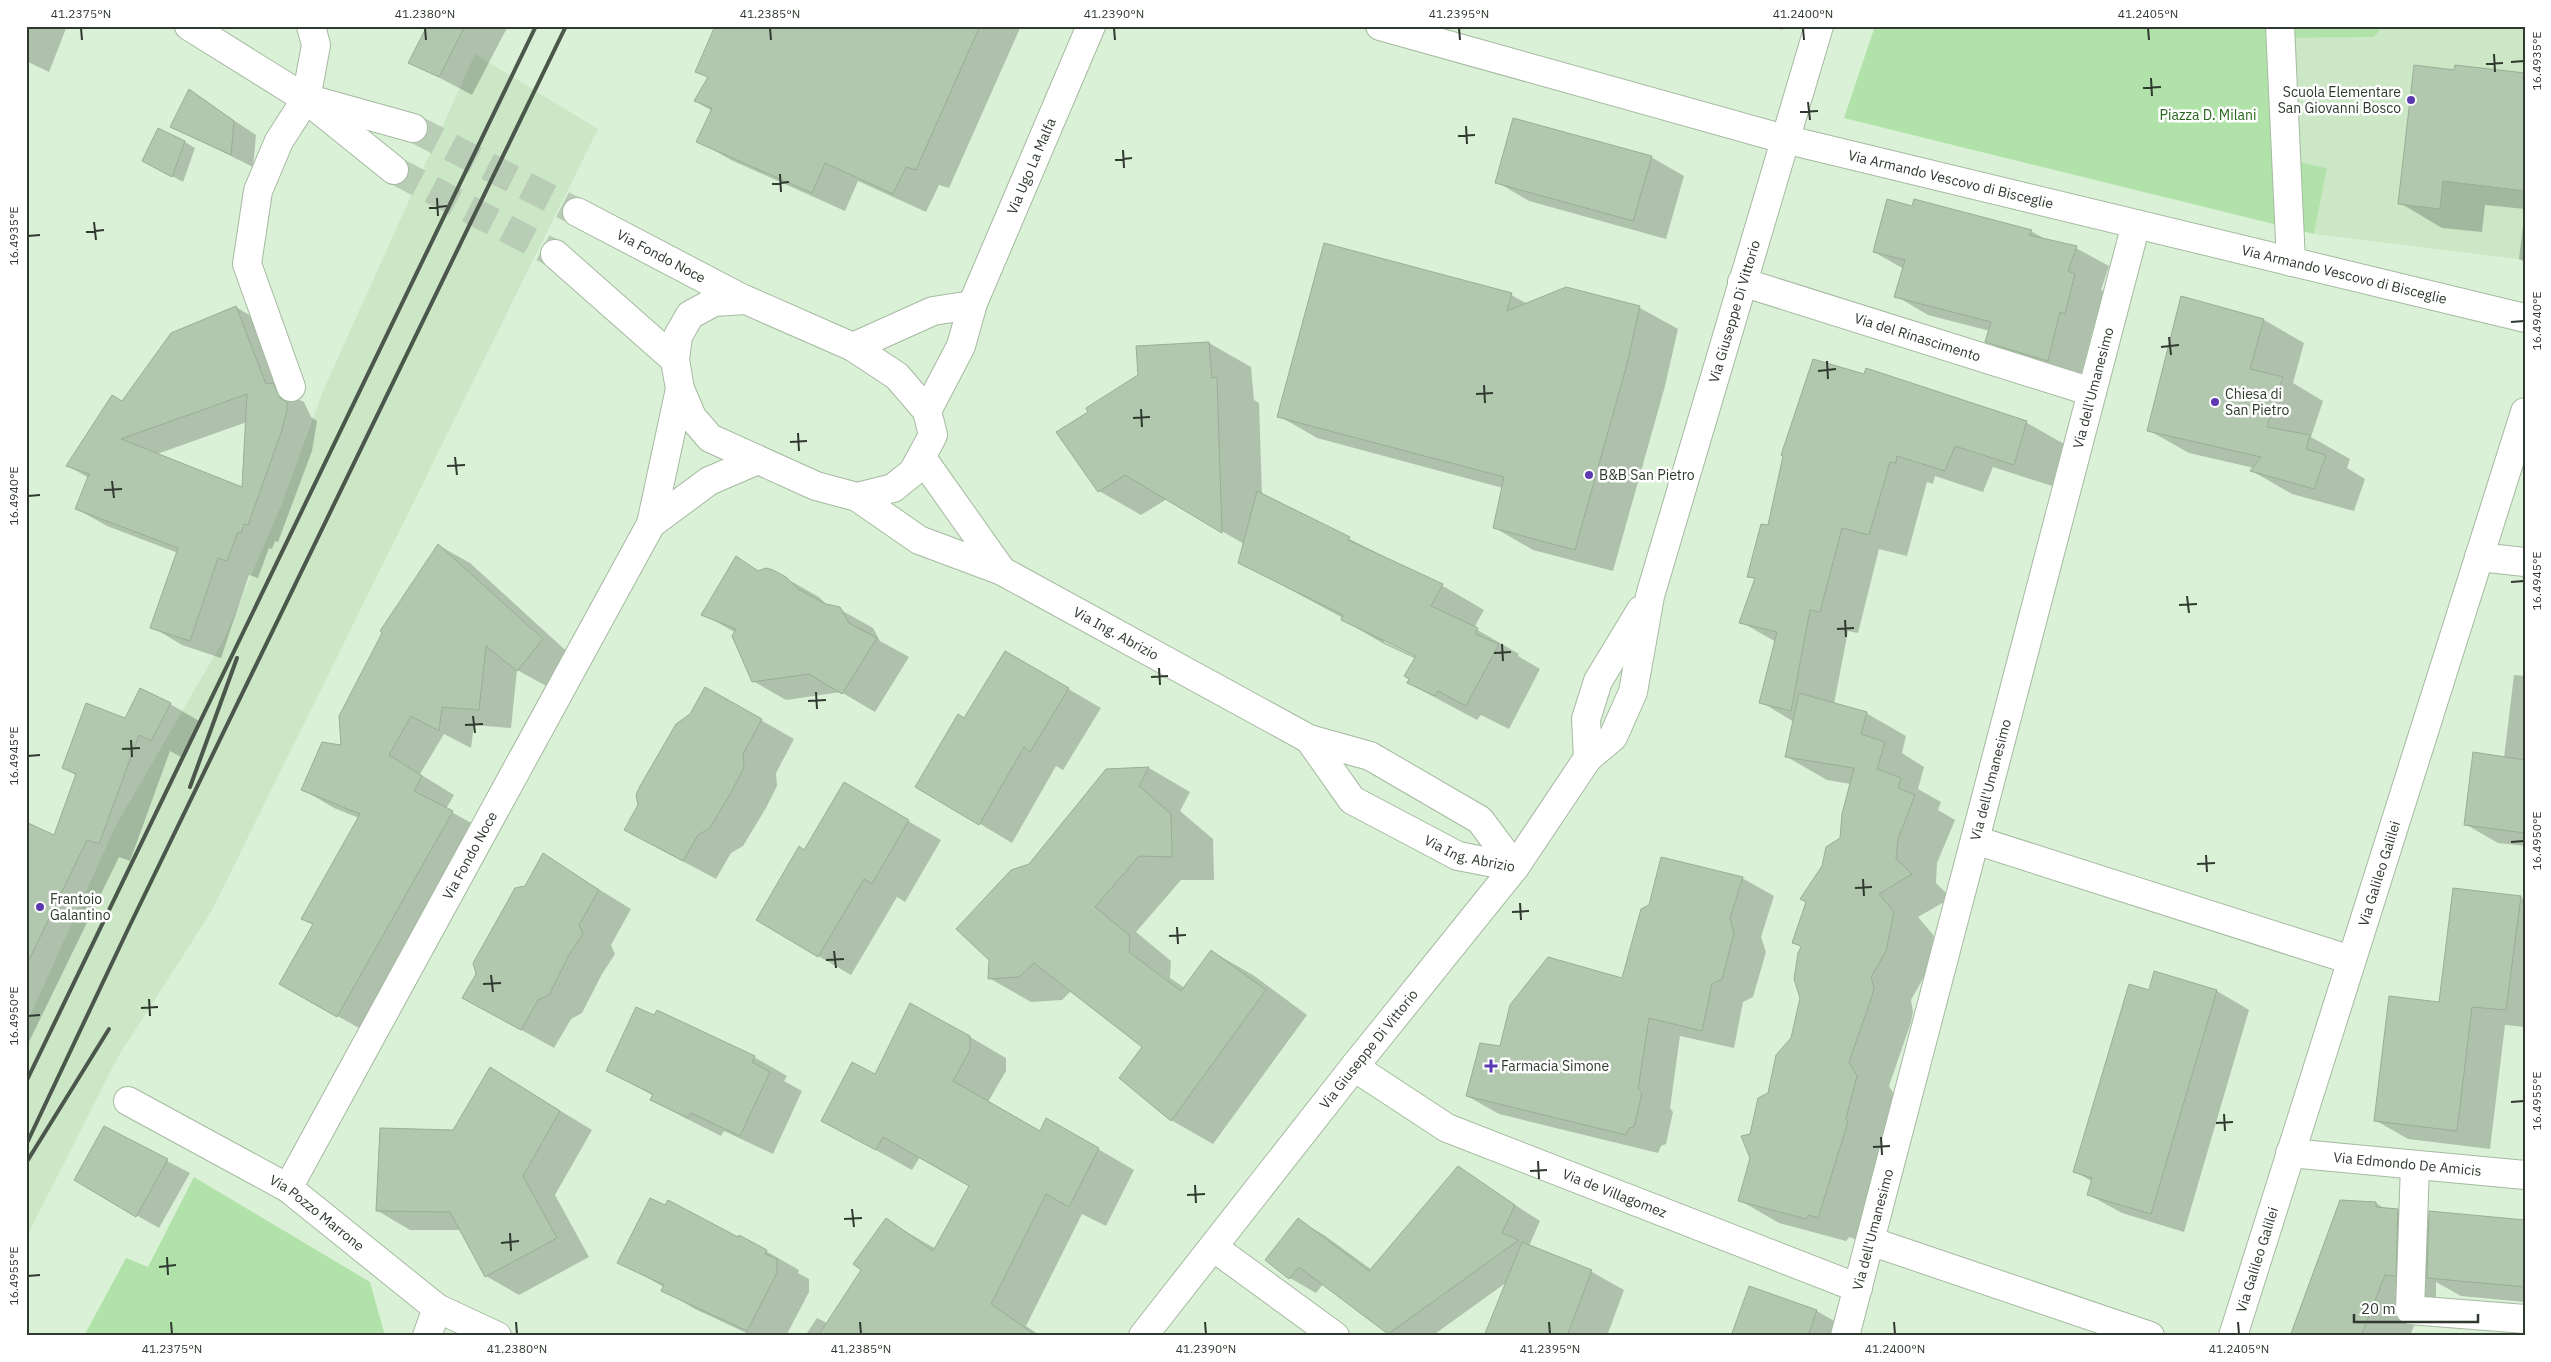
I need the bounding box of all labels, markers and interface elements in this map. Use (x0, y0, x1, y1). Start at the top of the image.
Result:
text: 41.2375°N (51, 6, 111, 21)
text: 41.2380°N (395, 6, 455, 21)
text: 41.2385°N (740, 6, 800, 21)
text: 41.2390°N (1084, 6, 1144, 21)
text: 41.2395°N (1429, 6, 1489, 21)
text: 41.2400°N (1773, 6, 1833, 21)
text: 41.2405°N (2118, 6, 2178, 21)
text: 16.4935°E (2529, 31, 2544, 91)
place label: Scuola Elementare San Giovanni Bosco (2278, 83, 2401, 117)
marker: Scuola Elementare San Giovanni Bosco (2405, 94, 2417, 106)
park label: Piazza D. Milani (2160, 106, 2256, 124)
street label: Via Ugo La Malfa (1003, 115, 1060, 217)
street label: Via Armando Vescovo di Bisceglie (1846, 146, 2055, 213)
text: 16.4935°E (6, 206, 21, 266)
street label: Via Fondo Noce (614, 225, 709, 287)
street label: Via Giuseppe Di Vittorio (1705, 238, 1764, 385)
street label: Via Armando Vescovo di Bisceglie (2240, 241, 2449, 308)
text: 16.4940°E (2529, 291, 2544, 351)
street label: Via del Rinascimento (1852, 309, 1983, 366)
street label: Via dell'Umanesimo (2069, 325, 2118, 451)
place label: Chiesa di San Pietro (2225, 385, 2290, 419)
marker: Chiesa di San Pietro (2209, 396, 2221, 408)
text: 16.4940°E (6, 466, 21, 526)
place label: B&B San Pietro (1599, 466, 1695, 484)
marker: B&B San Pietro (1583, 469, 1595, 481)
text: 16.4945°E (2529, 551, 2544, 611)
street label: Via Ing. Abrizio (1070, 603, 1162, 664)
street label: Via dell'Umanesimo (1966, 717, 2015, 842)
text: 16.4945°E (6, 726, 21, 786)
street label: Via Fondo Noce (438, 808, 501, 903)
text: 16.4950°E (2529, 811, 2544, 871)
street label: Via Galileo Galilei (2354, 819, 2404, 928)
street label: Via Ing. Abrizio (1421, 831, 1517, 876)
place label: Frantoio Galantino (50, 890, 111, 924)
marker: Frantoio Galantino (34, 901, 46, 913)
text: 16.4950°E (6, 986, 21, 1046)
street label: Via Giuseppe Di Vittorio (1316, 986, 1422, 1113)
place label: Farmacia Simone (1501, 1057, 1610, 1075)
marker: Farmacia Simone (1485, 1060, 1497, 1072)
text: 16.4955°E (2529, 1071, 2544, 1131)
street label: Via Edmondo De Amicis (2333, 1148, 2483, 1180)
street label: Via de Villagomez (1560, 1165, 1670, 1222)
street label: Via dell'Umanesimo (1848, 1167, 1897, 1292)
street label: Via Pozzo Marrone (266, 1171, 368, 1255)
street label: Via Galileo Galilei (2232, 1205, 2282, 1315)
text: 16.4955°E (6, 1246, 21, 1306)
scale bar (2354, 1292, 2477, 1324)
text: 20 m (2361, 1299, 2396, 1318)
text: 41.2375°N (142, 1341, 202, 1356)
text: 41.2380°N (487, 1341, 547, 1356)
text: 41.2385°N (831, 1341, 891, 1356)
text: 41.2390°N (1176, 1341, 1236, 1356)
text: 41.2395°N (1520, 1341, 1580, 1356)
text: 41.2400°N (1865, 1341, 1925, 1356)
text: 41.2405°N (2209, 1341, 2269, 1356)

